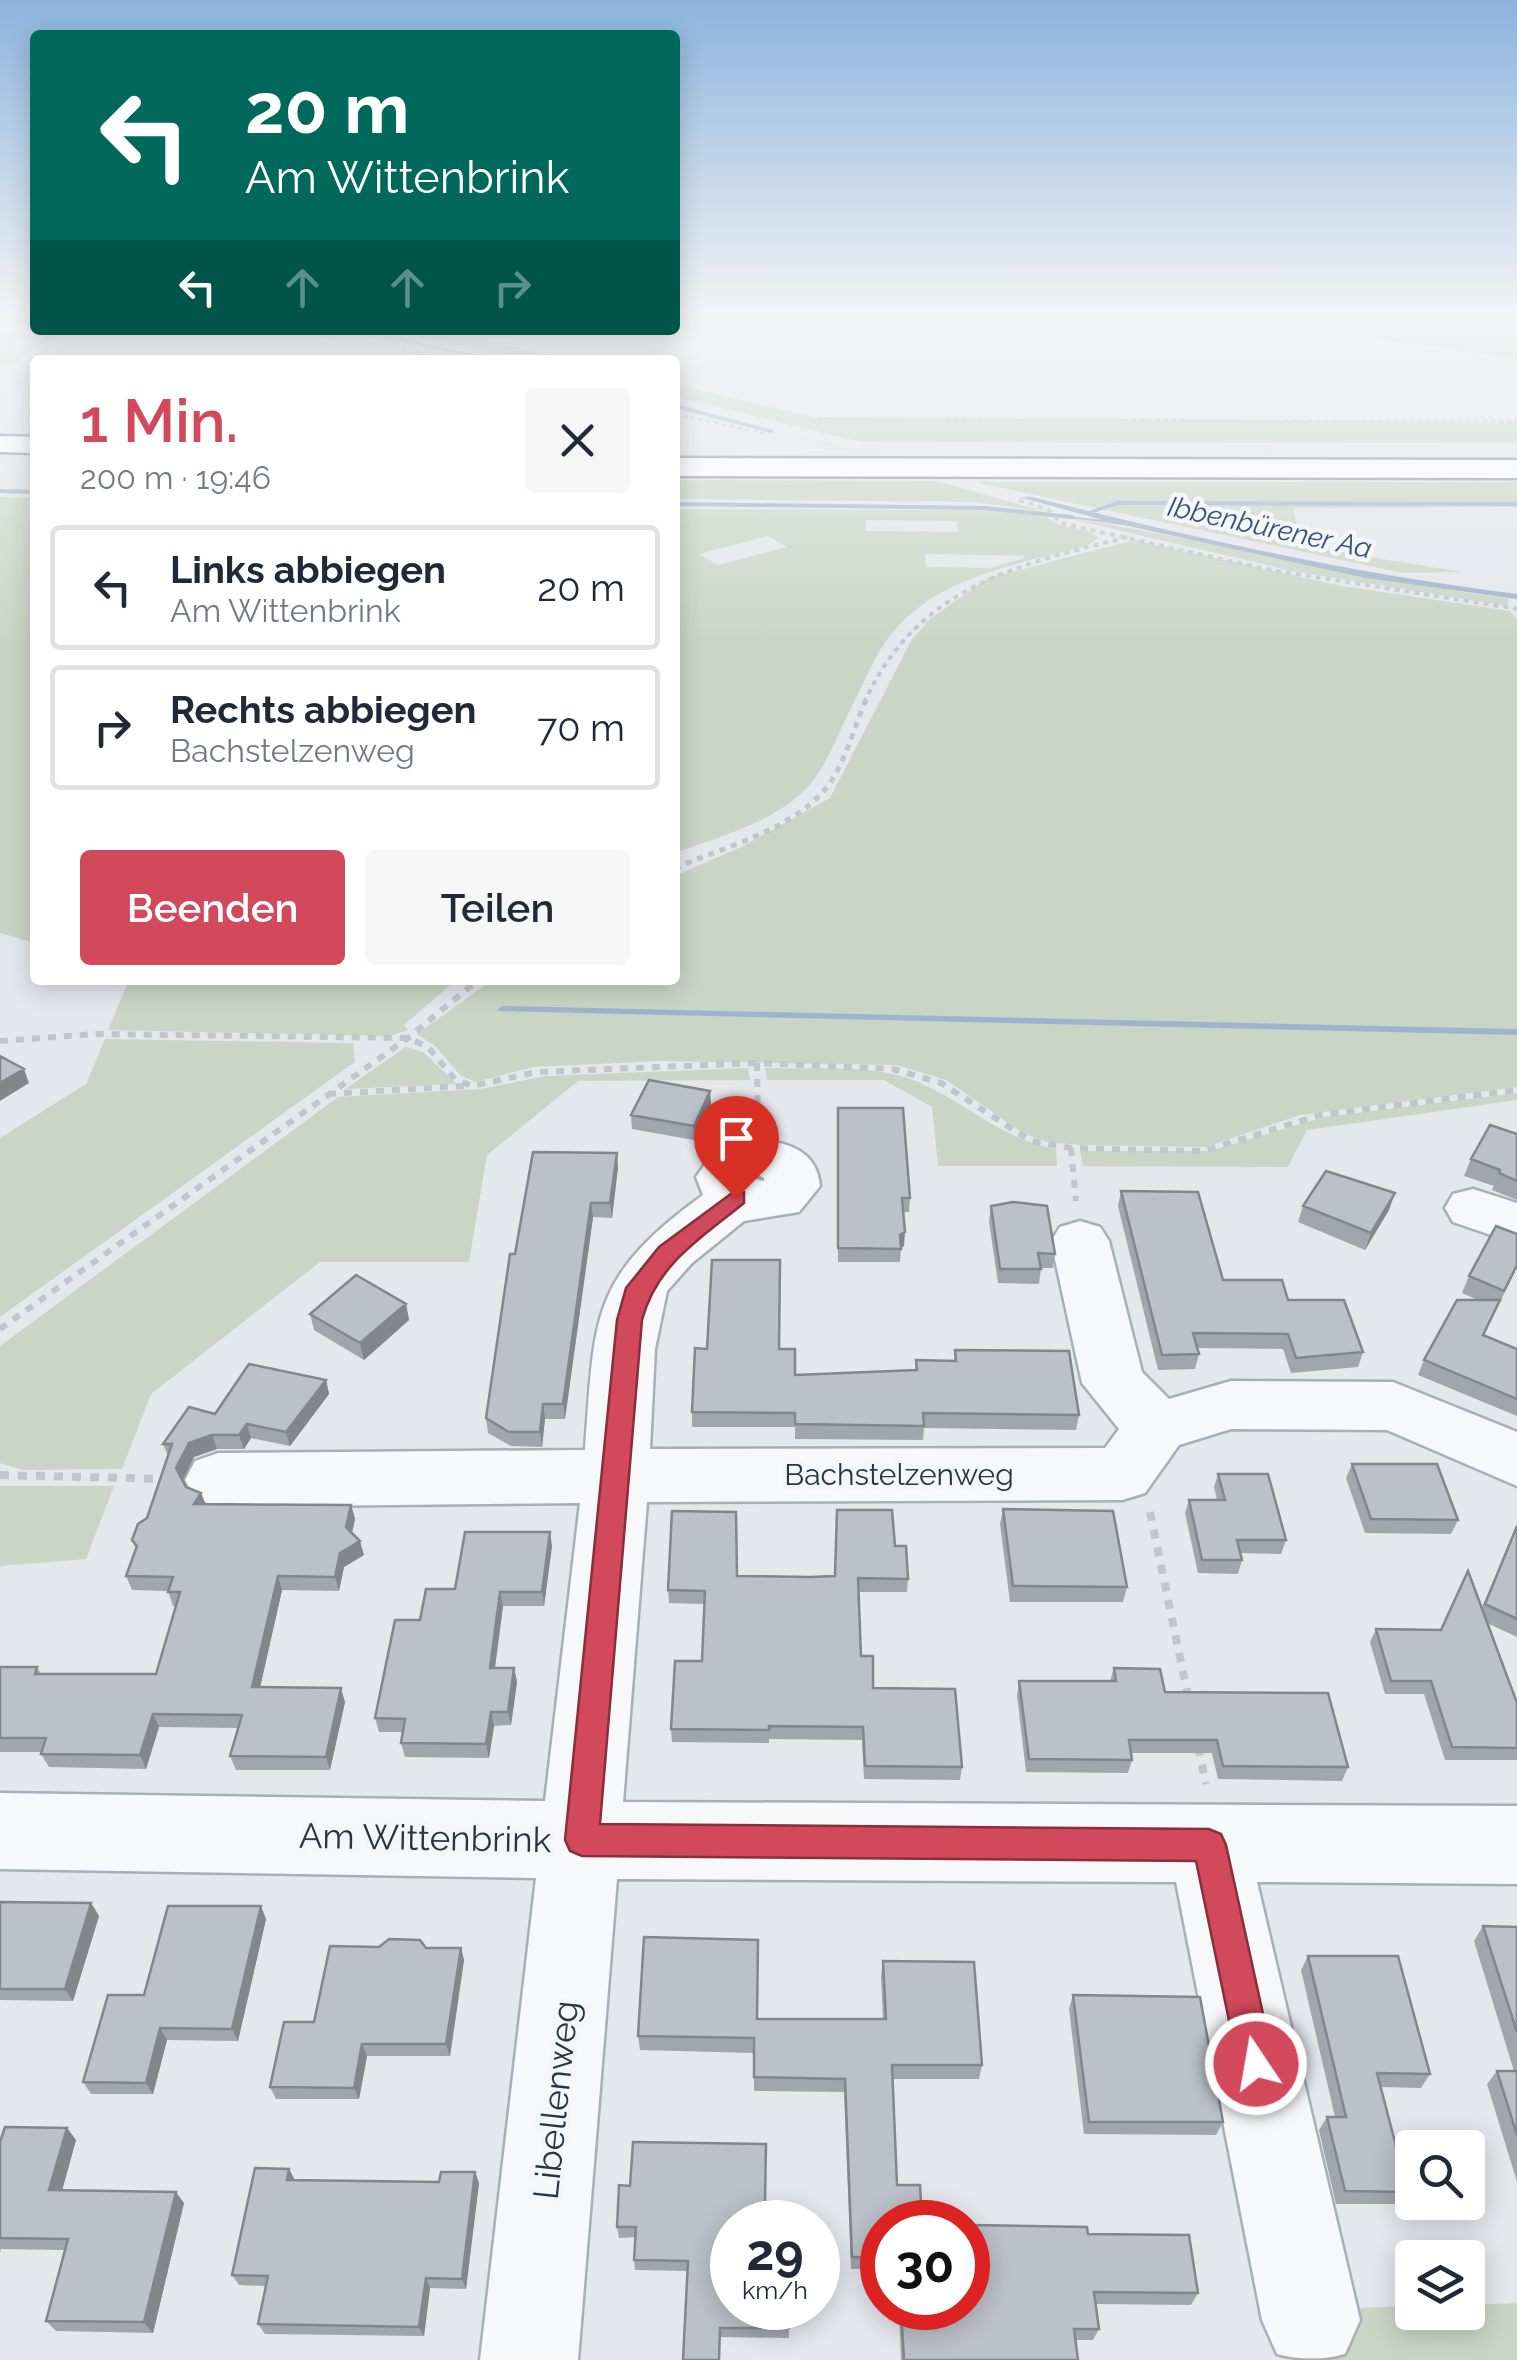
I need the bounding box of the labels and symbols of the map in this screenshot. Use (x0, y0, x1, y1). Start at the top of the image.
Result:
water label: Ibbenbürener Aa (1165, 490, 1375, 565)
pin (694, 1096, 779, 1199)
street label: Bachstelzenweg (784, 1457, 1014, 1492)
street label: Am Wittenbrink (298, 1815, 552, 1860)
street label: Libellenweg (525, 1998, 586, 2201)
position arrow (1204, 2012, 1308, 2116)
speed limit sign: 30 (860, 2200, 990, 2330)

